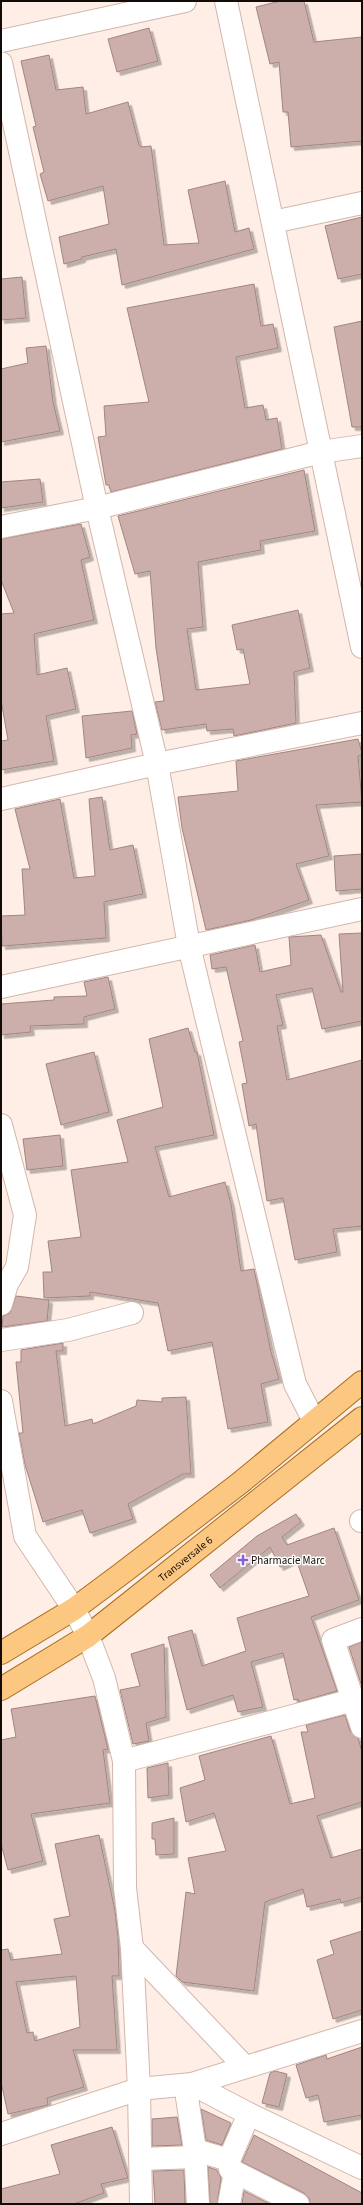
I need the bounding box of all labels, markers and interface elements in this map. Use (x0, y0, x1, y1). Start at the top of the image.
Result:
street label: Transversale 6 (155, 1532, 216, 1585)
place label: Pharmacie Marc (251, 1553, 325, 1568)
marker: Pharmacie Marc (238, 1555, 248, 1565)

